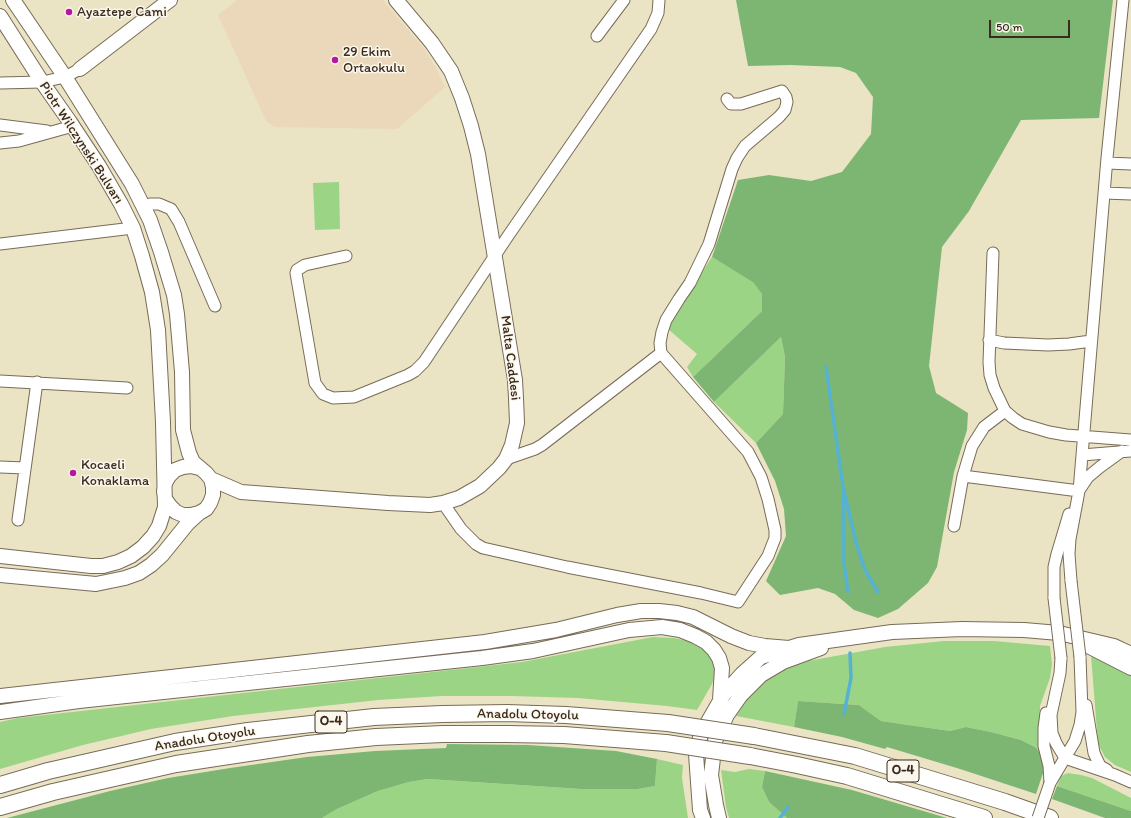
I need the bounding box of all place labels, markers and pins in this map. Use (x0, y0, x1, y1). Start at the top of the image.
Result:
place label: Ayaztepe Cami (77, 4, 167, 20)
marker: Ayaztepe Cami (64, 7, 74, 17)
place label: 29 Ekim Ortaokulu (343, 44, 405, 76)
marker: 29 Ekim Ortaokulu (330, 55, 340, 65)
place label: Kocaeli Konaklama (81, 457, 149, 490)
marker: Kocaeli Konaklama (68, 468, 78, 478)

